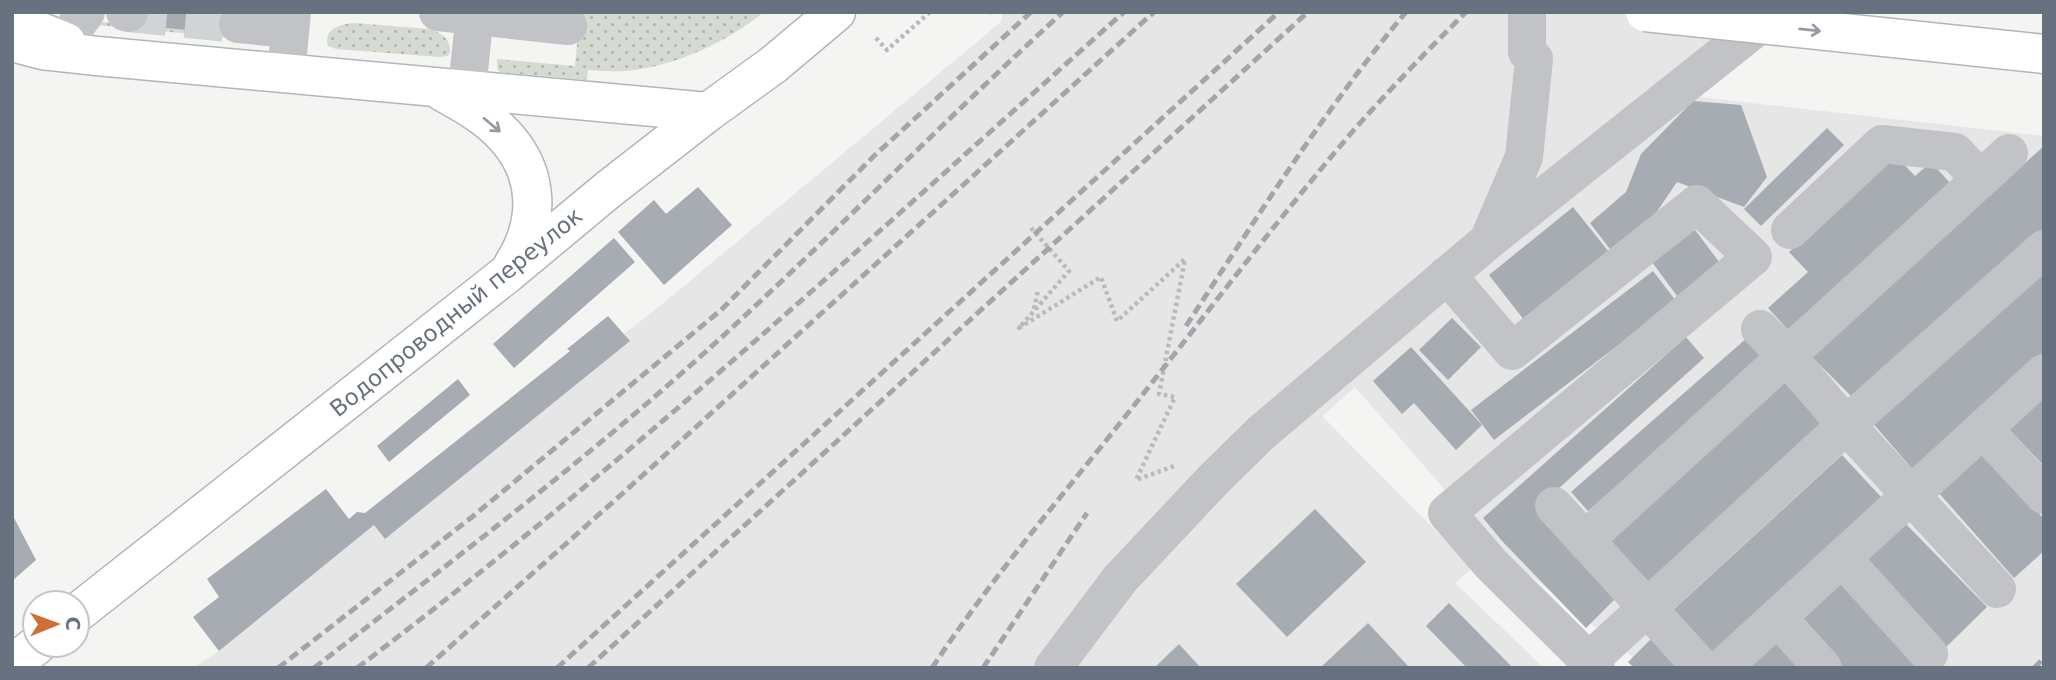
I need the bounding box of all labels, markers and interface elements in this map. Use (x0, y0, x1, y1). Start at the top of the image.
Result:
one-way arrow (1798, 23, 1821, 36)
one-way arrow (483, 117, 501, 133)
street label: Водопроводный переулок (325, 202, 587, 422)
north arrow (21, 589, 91, 659)
text: С (62, 617, 84, 631)

